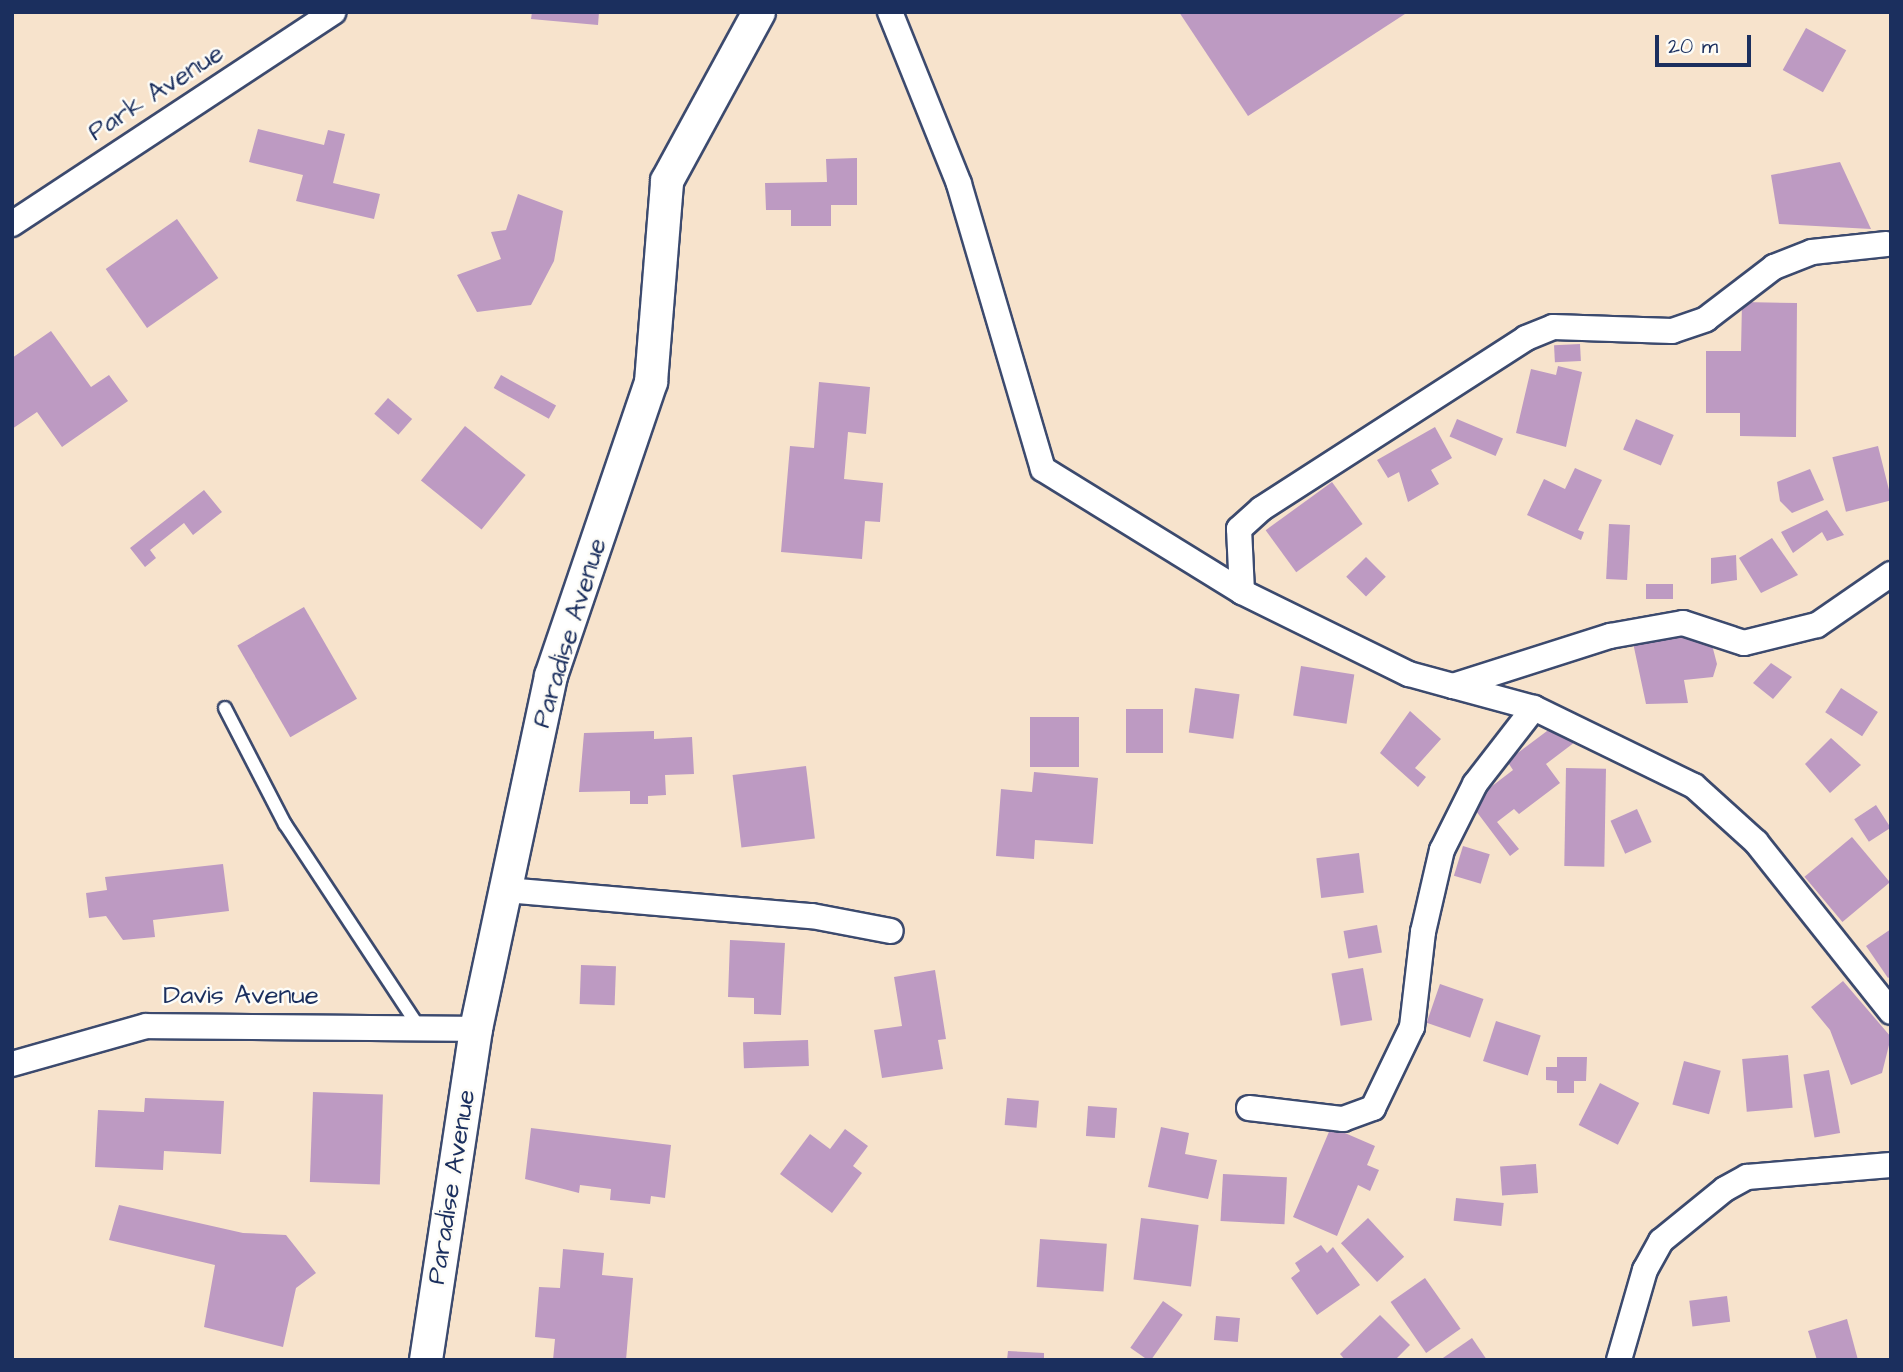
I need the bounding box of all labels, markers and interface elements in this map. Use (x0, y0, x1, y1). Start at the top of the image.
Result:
scale bar (1658, 21, 1754, 65)
text: 20 m (1668, 32, 1718, 61)
street label: Park Avenue (83, 38, 229, 148)
street label: Paradise Avenue (526, 534, 614, 732)
street label: Davis Avenue (163, 980, 319, 1012)
street label: Paradise Avenue (421, 1087, 483, 1287)

